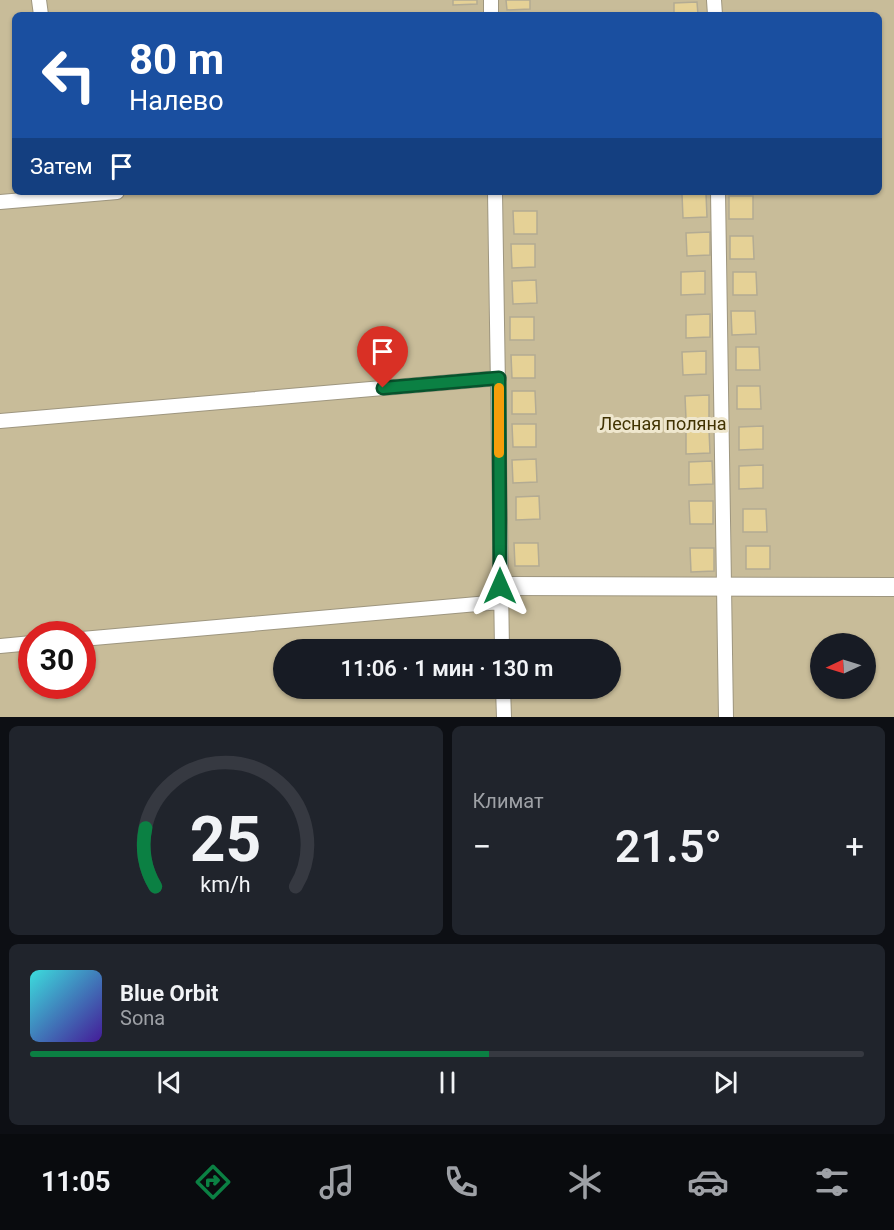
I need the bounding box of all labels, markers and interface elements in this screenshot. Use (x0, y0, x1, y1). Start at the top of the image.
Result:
text: 80 m (129, 35, 224, 84)
icon: left (30, 36, 108, 114)
text: Налево (129, 85, 224, 117)
icon: arrive (105, 150, 138, 183)
text: Затем (30, 154, 93, 179)
pin (357, 326, 408, 388)
icon: arrive (366, 335, 399, 368)
park label: Лесная поляна (599, 413, 727, 434)
position arrow (468, 554, 532, 618)
speed limit sign: 30 (18, 621, 96, 699)
north arrow (810, 633, 876, 699)
map controls (810, 633, 876, 699)
text: 11:06 · 1 мин · 130 m (341, 656, 553, 681)
text: Климат (473, 789, 544, 813)
text: 25 (190, 803, 262, 876)
text: 21.5° (615, 820, 722, 873)
text: − (473, 827, 491, 866)
text: + (845, 827, 864, 866)
text: km/h (201, 873, 251, 898)
text: Blue Orbit (120, 981, 218, 1006)
text: Sona (120, 1006, 165, 1030)
icon: previous (153, 1066, 186, 1099)
icon: pause (431, 1066, 464, 1099)
icon: next (709, 1066, 742, 1099)
icon: directions (192, 1161, 234, 1203)
icon: music (316, 1161, 358, 1203)
icon: phone (440, 1161, 482, 1203)
icon: climate (564, 1161, 606, 1203)
icon: car (687, 1161, 729, 1203)
icon: filters (811, 1161, 853, 1203)
text: 11:05 (41, 1166, 110, 1198)

